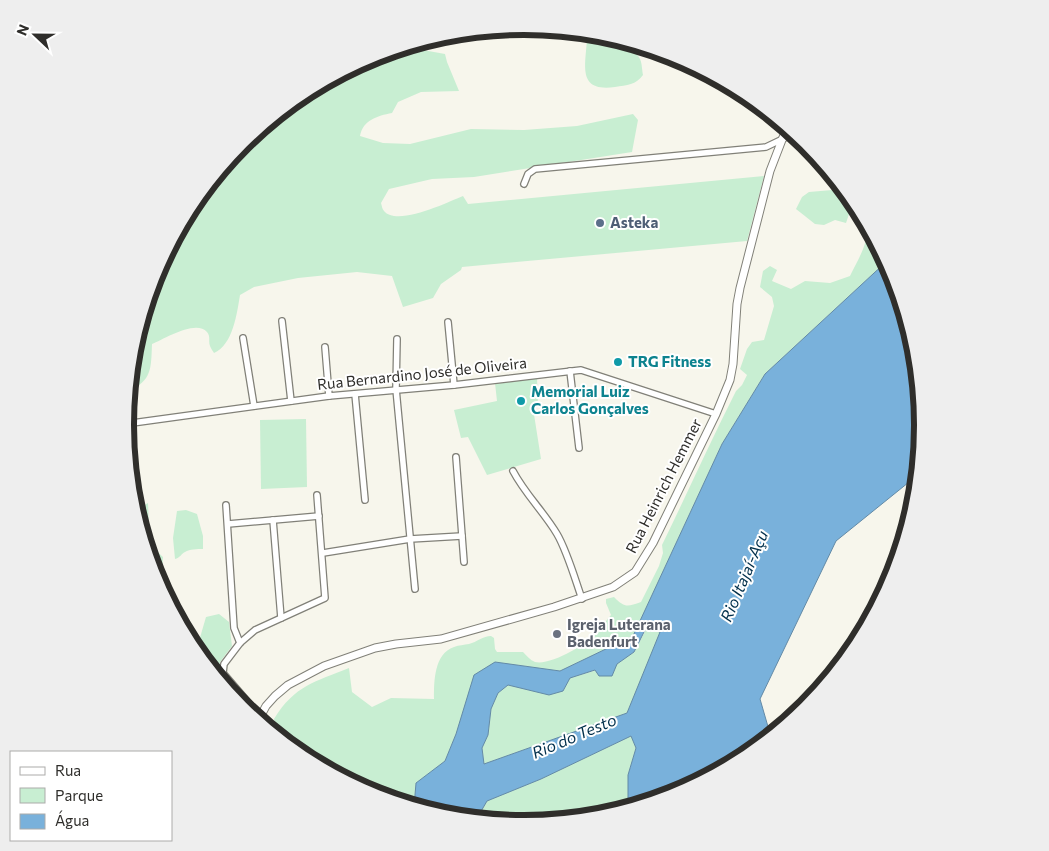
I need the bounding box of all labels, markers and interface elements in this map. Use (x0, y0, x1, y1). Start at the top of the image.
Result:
north arrow (10, 10, 60, 60)
text: N (13, 22, 32, 38)
place label: Asteka (610, 213, 658, 231)
marker: Asteka (594, 217, 606, 229)
place label: TRG Fitness (628, 352, 711, 370)
street label: Rua Bernardino José de Oliveira (316, 353, 528, 393)
marker: TRG Fitness (612, 356, 624, 368)
place label: Memorial Luiz Carlos Gonçalves (531, 382, 649, 417)
marker: Memorial Luiz Carlos Gonçalves (515, 395, 527, 407)
street label: Rua Heinrich Hemmer (621, 415, 705, 556)
water label: Rio Itajaí-Açu (716, 527, 771, 624)
place label: Igreja Luterana Badenfurt (567, 615, 671, 650)
marker: Igreja Luterana Badenfurt (551, 628, 563, 640)
water label: Rio do Testo (529, 709, 619, 762)
legend (10, 751, 172, 841)
text: Rua (55, 761, 81, 779)
text: Parque (55, 786, 103, 804)
text: Água (55, 810, 89, 829)

